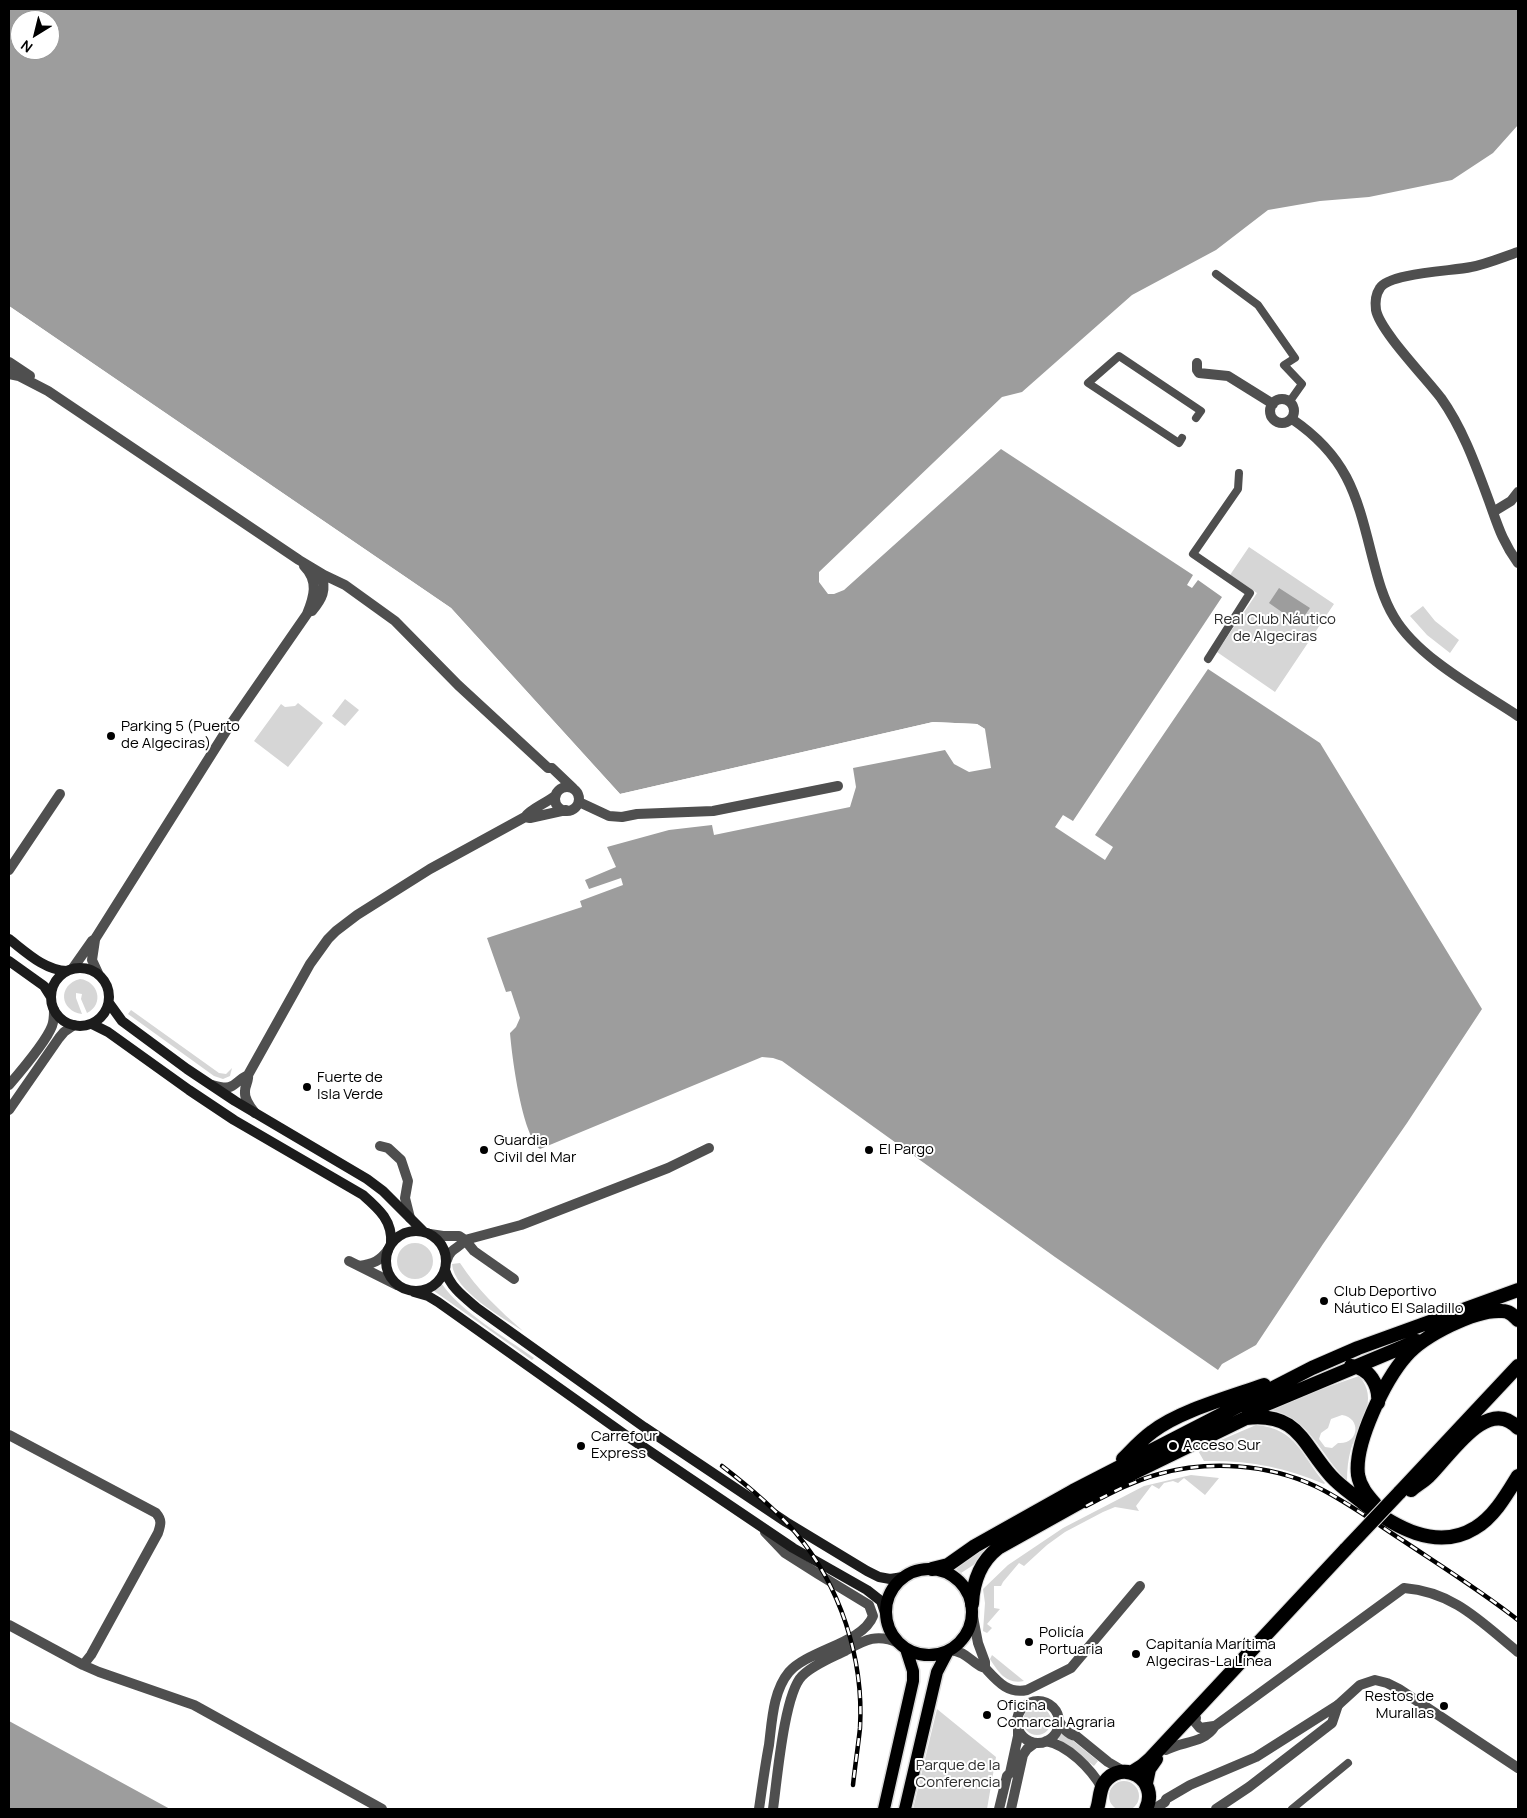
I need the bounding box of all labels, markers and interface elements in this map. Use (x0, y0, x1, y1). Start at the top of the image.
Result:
north arrow (10, 10, 60, 60)
text: N (17, 36, 36, 57)
park label: Real Club Náutico de Algeciras (1214, 611, 1336, 646)
place label: Parking 5 (Puerto de Algeciras) (121, 718, 240, 753)
marker: Parking 5 (Puerto de Algeciras) (105, 730, 117, 742)
place label: Fuerte de Isla Verde (317, 1069, 383, 1104)
marker: Fuerte de Isla Verde (301, 1081, 313, 1093)
place label: Guardia Civil del Mar (494, 1132, 576, 1167)
place label: El Pargo (879, 1141, 934, 1159)
marker: Guardia Civil del Mar (478, 1144, 490, 1156)
marker: El Pargo (863, 1144, 875, 1156)
place label: Club Deportivo Náutico El Saladillo (1334, 1283, 1464, 1318)
marker: Club Deportivo Náutico El Saladillo (1318, 1295, 1330, 1307)
place label: Carrefour Express (591, 1428, 658, 1463)
place label: Acceso Sur (1183, 1437, 1261, 1455)
marker: Carrefour Express (575, 1440, 587, 1452)
marker: Acceso Sur (1167, 1440, 1179, 1452)
place label: Policía Portuaria (1039, 1624, 1103, 1659)
marker: Policía Portuaria (1023, 1636, 1035, 1648)
place label: Capitanía Marítima Algeciras-La Línea (1146, 1636, 1276, 1671)
marker: Capitanía Marítima Algeciras-La Línea (1130, 1648, 1142, 1660)
place label: Restos de Murallas (1365, 1688, 1434, 1723)
place label: Oficina Comarcal Agraria (997, 1697, 1115, 1732)
marker: Restos de Murallas (1438, 1700, 1450, 1712)
marker: Oficina Comarcal Agraria (981, 1709, 993, 1721)
park label: Parque de la Conferencia (916, 1757, 1000, 1792)

